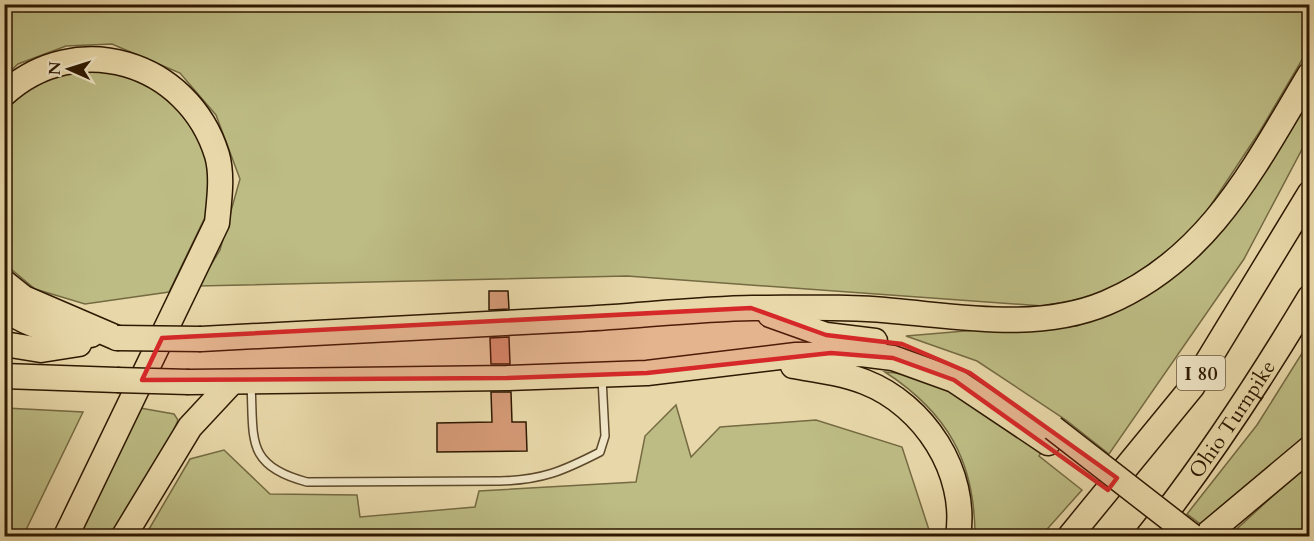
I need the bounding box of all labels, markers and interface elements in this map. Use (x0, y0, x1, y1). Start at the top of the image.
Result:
north arrow (39, 39, 99, 99)
text: N (44, 61, 66, 76)
street label: Ohio Turnpike (1182, 354, 1282, 484)
road number: I 80 (1177, 356, 1225, 390)

